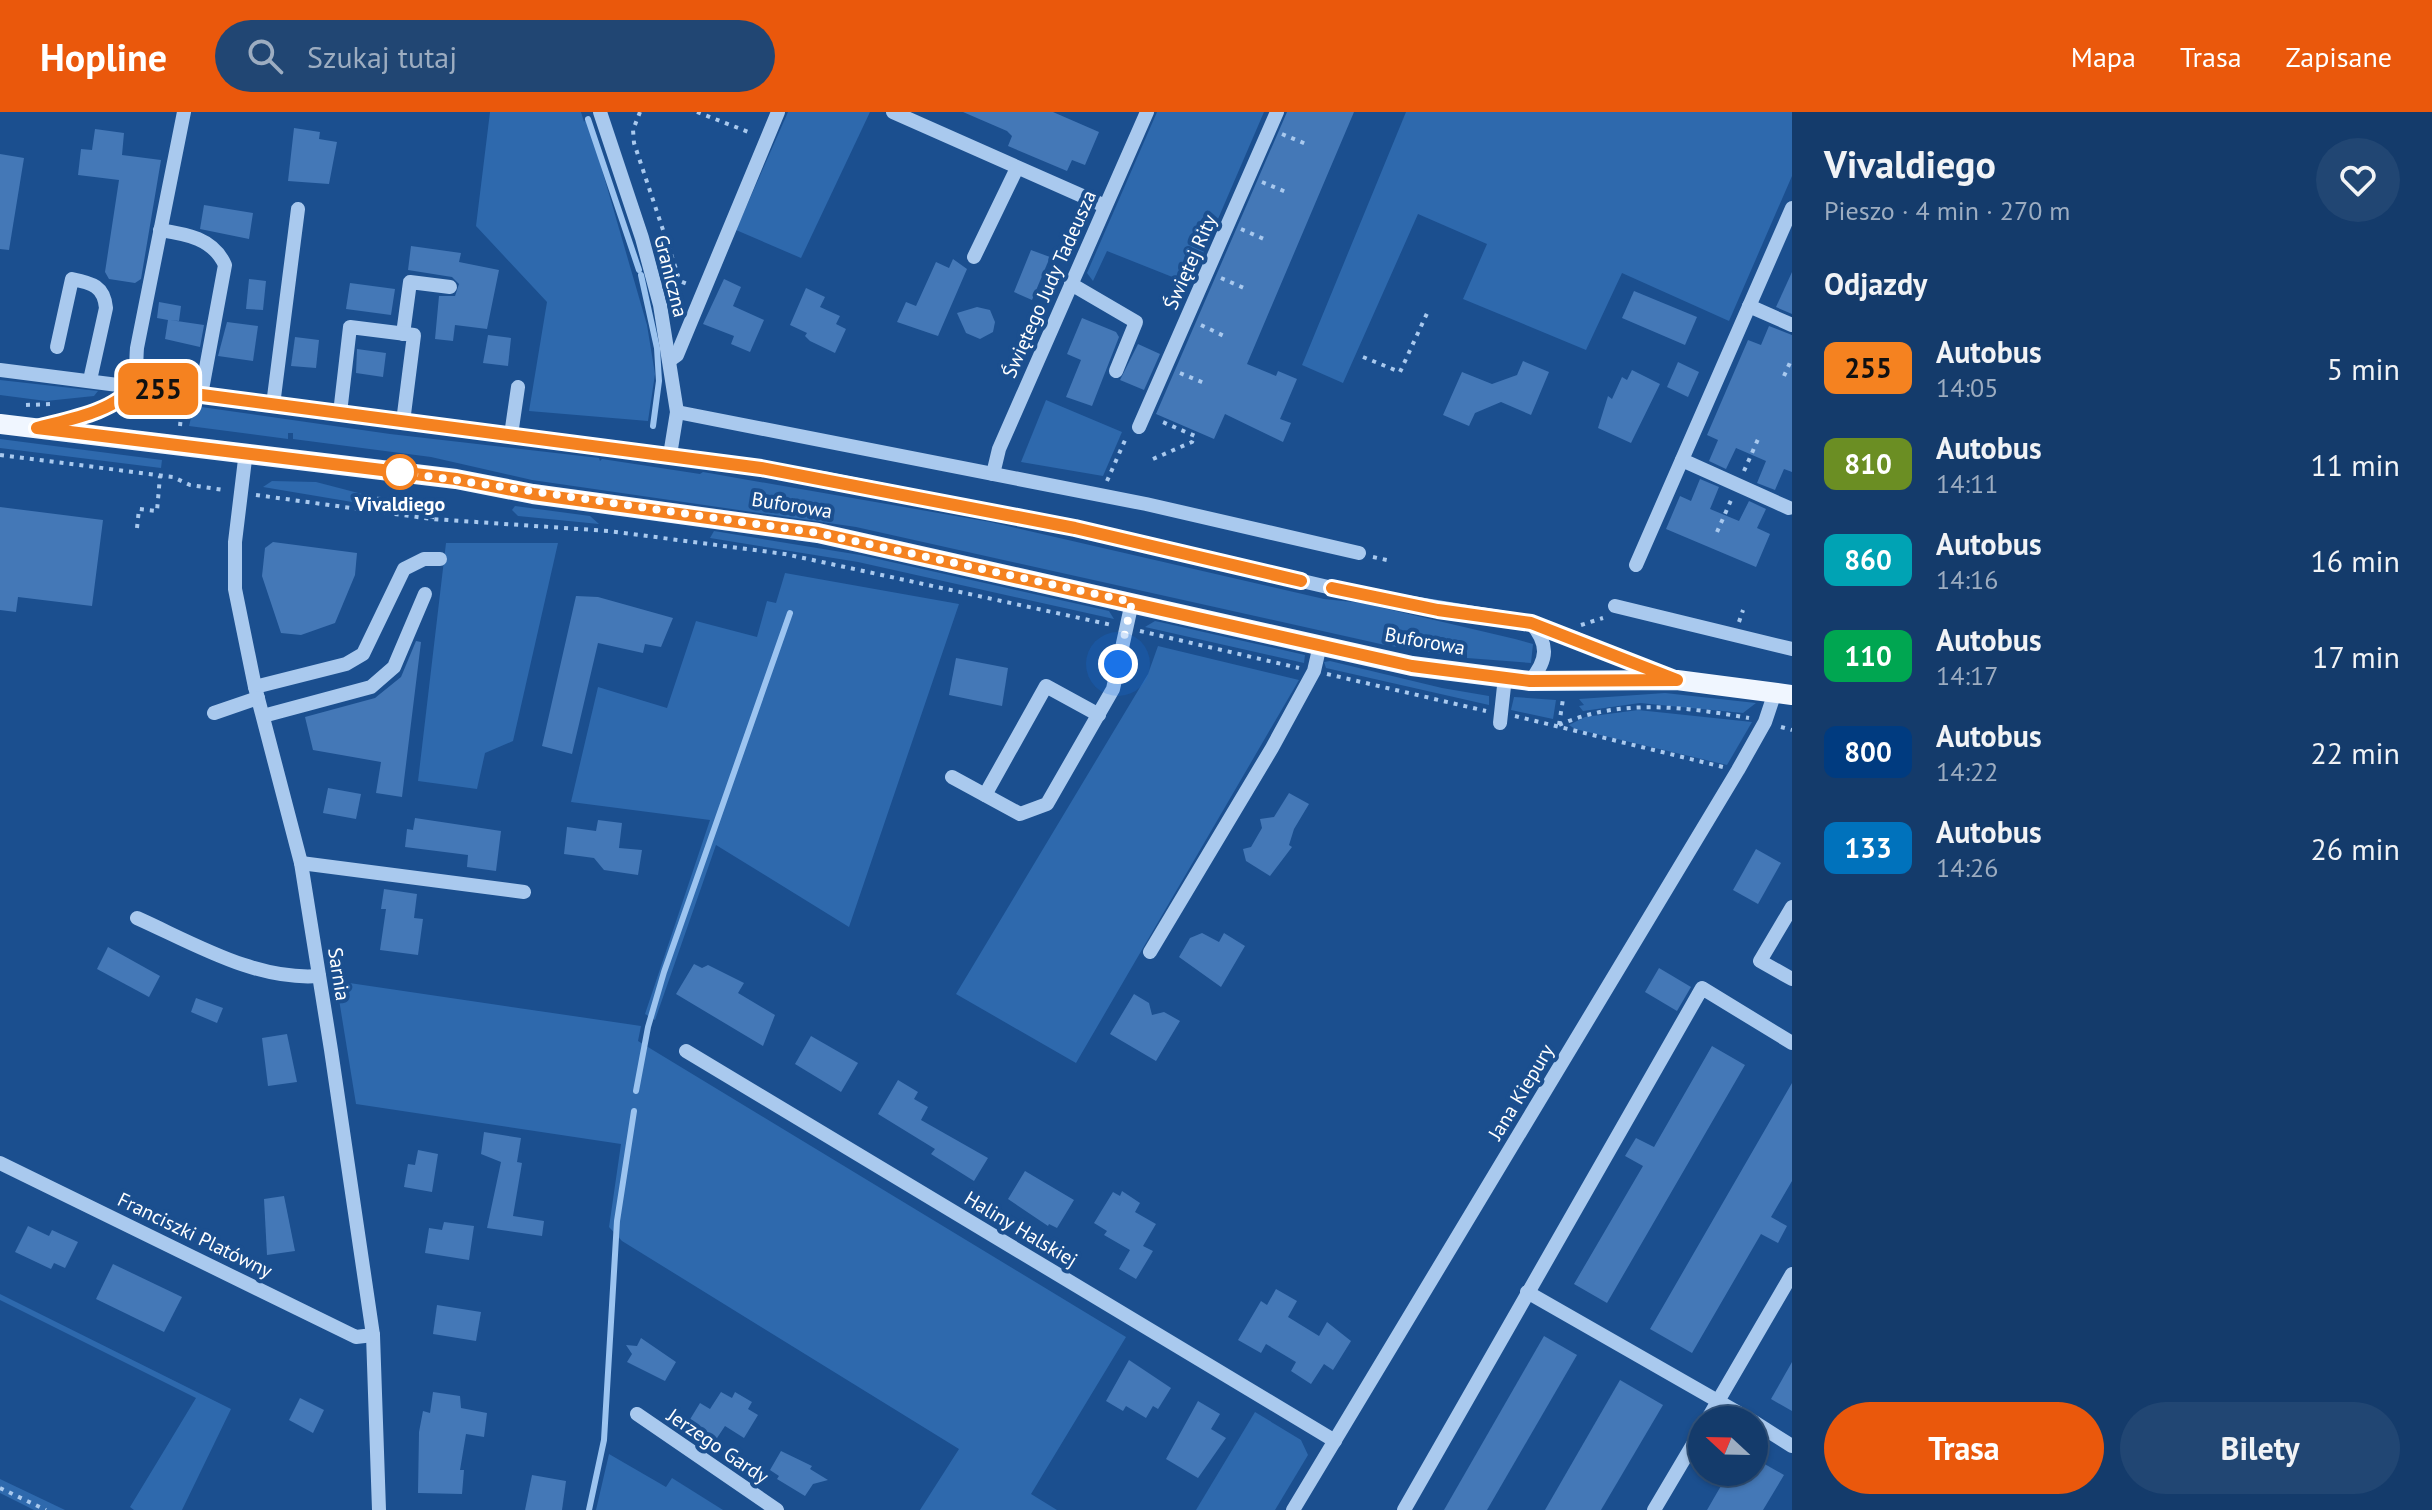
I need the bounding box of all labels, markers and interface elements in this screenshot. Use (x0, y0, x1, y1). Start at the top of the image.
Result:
search box (215, 20, 775, 92)
text: Hopline (40, 32, 167, 81)
icon: search (243, 34, 287, 78)
text: Szukaj tutaj (307, 37, 457, 76)
text: Mapa (2071, 38, 2136, 75)
text: Trasa (2180, 38, 2242, 75)
text: Zapisane (2286, 38, 2392, 75)
button: heart (2316, 138, 2400, 222)
text: Vivaldiego (1824, 139, 1996, 188)
street label: Świętego Judy Tadeusza (996, 186, 1102, 382)
text: Pieszo · 4 min · 270 m (1824, 194, 2070, 227)
street label: Świętej Rity (1157, 210, 1223, 314)
street label: Graniczna (648, 232, 694, 320)
text: Odjazdy (1824, 264, 1927, 303)
text: Autobus (1936, 332, 2042, 371)
text: 255 (1844, 349, 1892, 386)
text: 5 min (2327, 349, 2400, 388)
line badge: 255 (112, 363, 204, 415)
text: 255 (134, 370, 182, 407)
text: 14:05 (1936, 371, 1998, 404)
text: Autobus (1936, 428, 2042, 467)
text: 810 (1844, 445, 1892, 482)
text: 11 min (2310, 445, 2400, 484)
marker: Vivaldiego (383, 455, 417, 489)
text: 14:11 (1936, 467, 1998, 500)
street label: Buforowa (750, 486, 834, 524)
place label: Vivaldiego (354, 491, 445, 517)
text: Autobus (1936, 524, 2042, 563)
text: 860 (1844, 541, 1892, 578)
text: 16 min (2310, 541, 2400, 580)
text: 14:16 (1936, 563, 1998, 596)
text: Autobus (1936, 620, 2042, 659)
street label: Buforowa (1383, 621, 1467, 661)
text: 110 (1844, 637, 1892, 674)
text: 17 min (2312, 637, 2400, 676)
your location (1098, 644, 1138, 684)
text: 14:17 (1936, 659, 1998, 692)
text: Autobus (1936, 716, 2042, 755)
text: 800 (1844, 733, 1892, 770)
text: 22 min (2310, 733, 2400, 772)
text: 14:22 (1936, 755, 1998, 788)
text: Autobus (1936, 812, 2042, 851)
text: 133 (1844, 829, 1892, 866)
text: 26 min (2310, 829, 2400, 868)
text: 14:26 (1936, 851, 1998, 884)
street label: Sarnia (322, 946, 356, 1002)
street label: Jana Kiepury (1482, 1039, 1560, 1146)
street label: Haliny Halskiej (960, 1185, 1082, 1273)
street label: Franciszki Platówny (113, 1186, 277, 1284)
street label: Jerzego Gardy (661, 1402, 774, 1490)
button: Trasa (1824, 1402, 2104, 1494)
button: Bilety (2120, 1402, 2400, 1494)
north arrow (1688, 1406, 1768, 1486)
map controls (1688, 1406, 1768, 1486)

